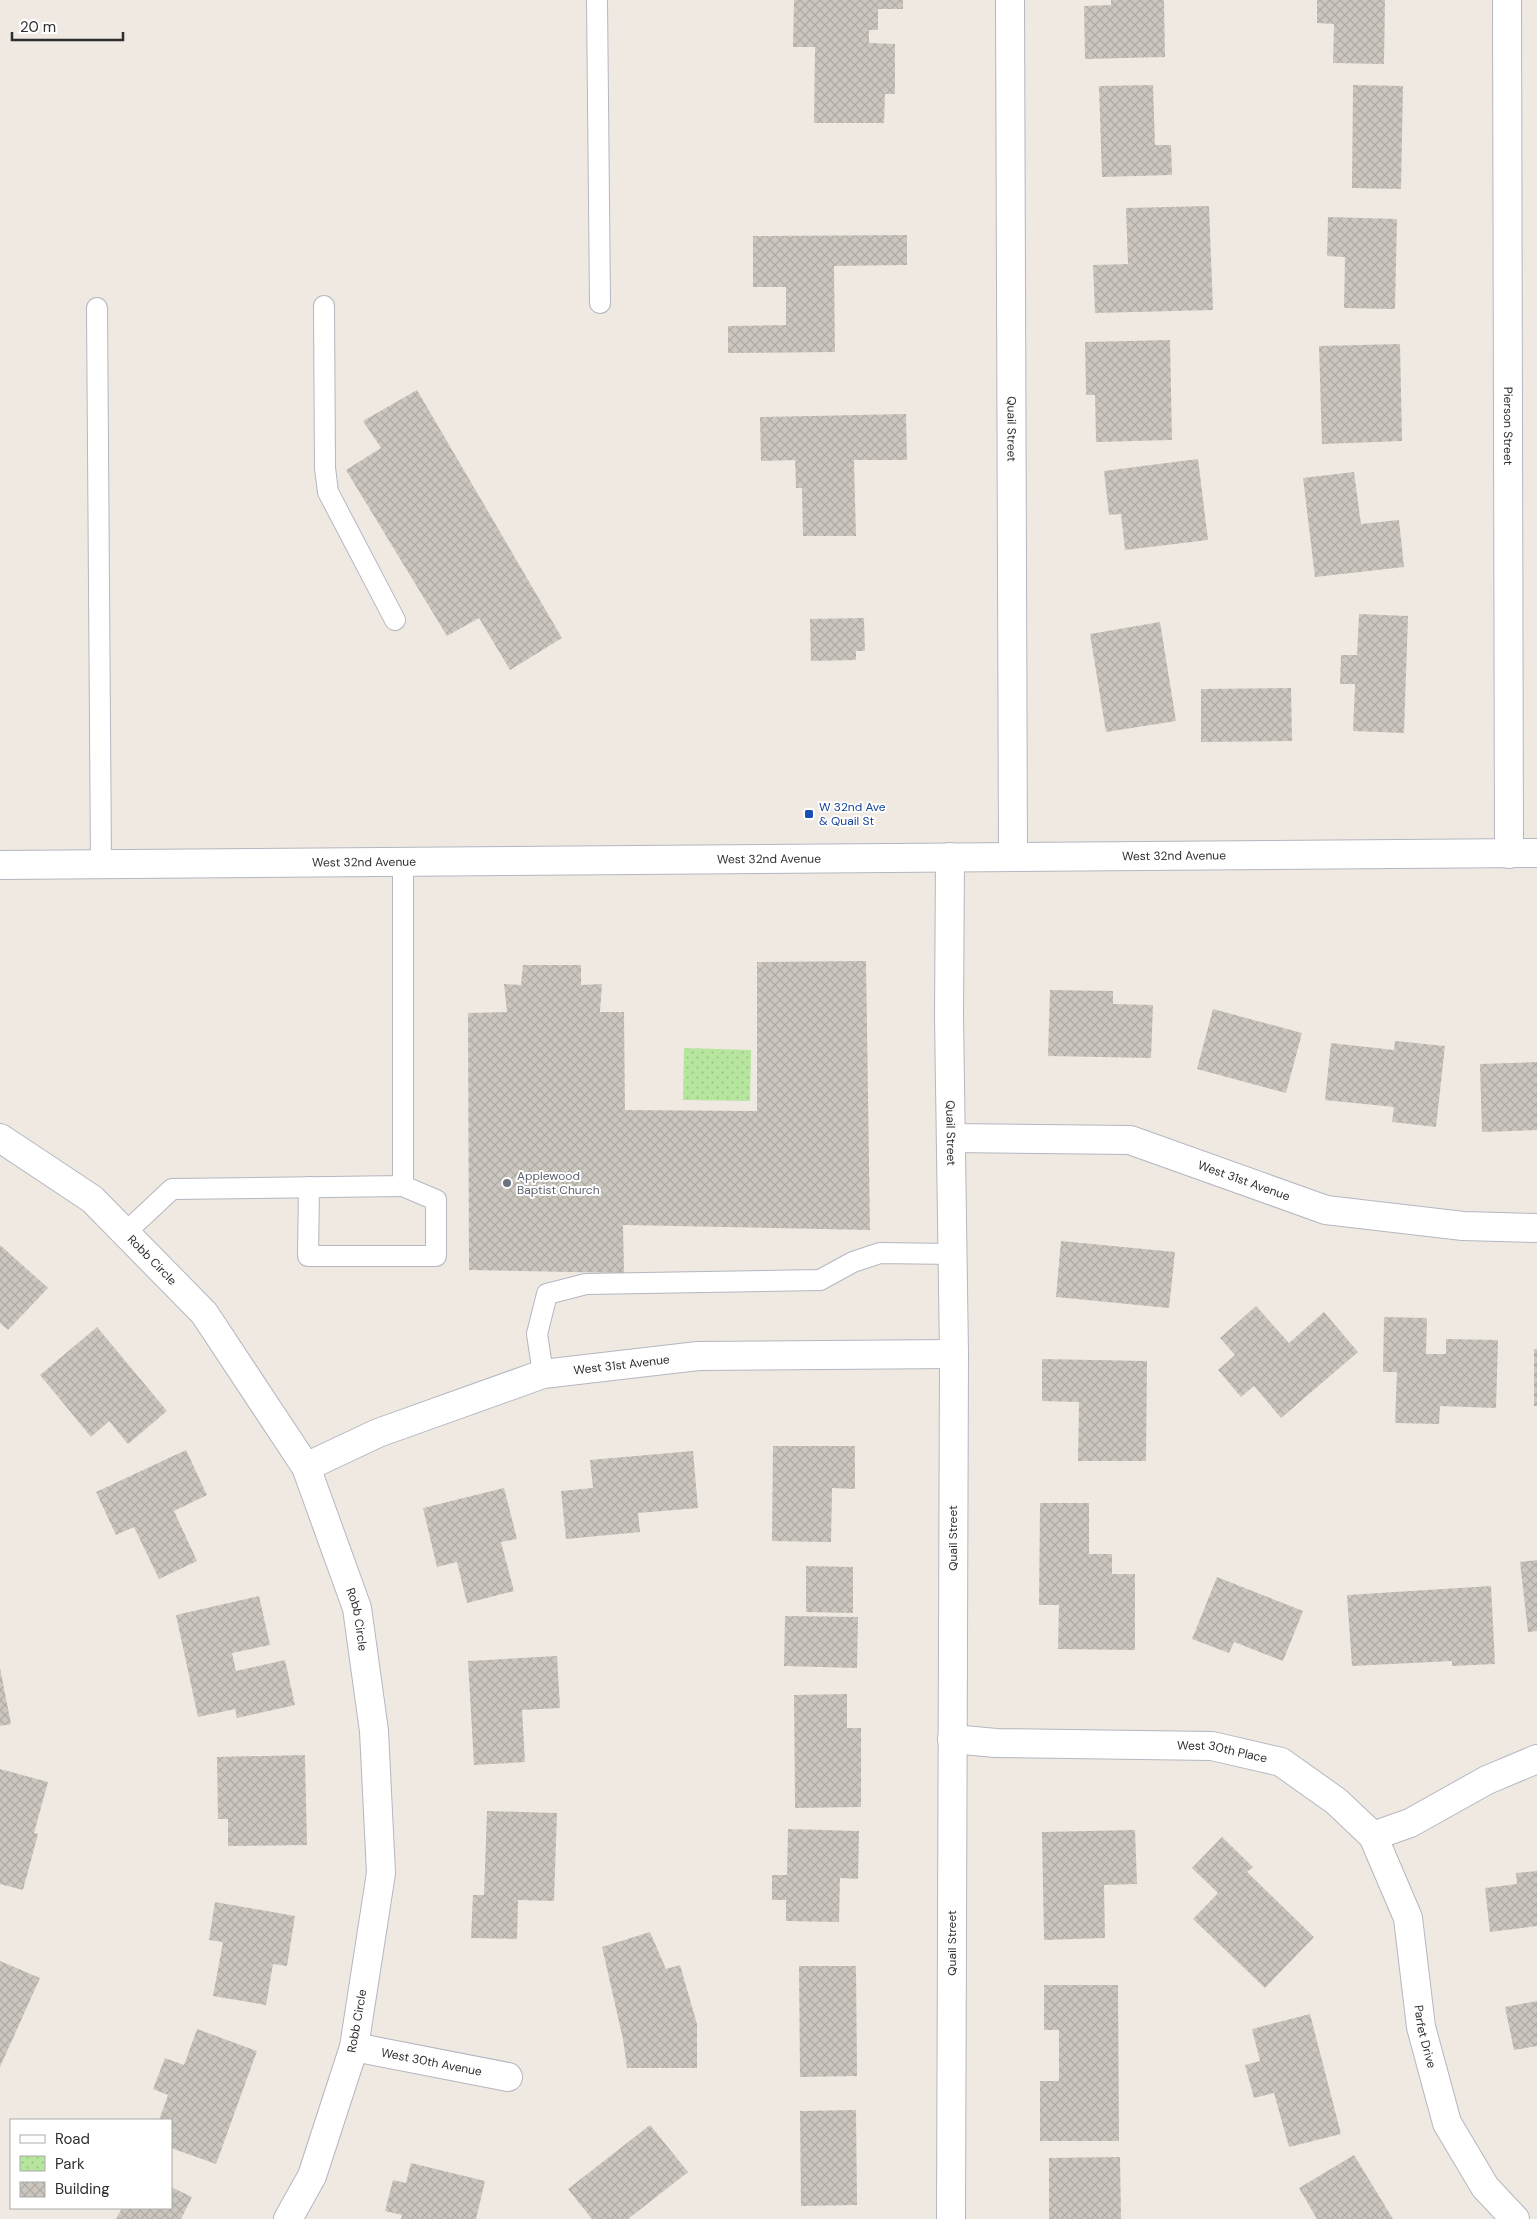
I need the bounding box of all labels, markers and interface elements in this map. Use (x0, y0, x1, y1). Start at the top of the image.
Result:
scale bar (12, 10, 124, 42)
text: 20 m (20, 17, 56, 37)
street label: Pierson Street (1500, 387, 1516, 466)
street label: Quail Street (1003, 396, 1020, 462)
place label: W 32nd Ave & Quail St (819, 799, 886, 829)
marker: W 32nd Ave & Quail St (803, 808, 815, 820)
street label: West 32nd Avenue (1122, 847, 1226, 864)
street label: West 32nd Avenue (717, 851, 821, 867)
street label: West 32nd Avenue (312, 854, 416, 871)
street label: Quail Street (942, 1100, 959, 1166)
street label: West 31st Avenue (1196, 1157, 1292, 1205)
place label: Applewood Baptist Church (517, 1168, 600, 1198)
marker: Applewood Baptist Church (501, 1177, 513, 1189)
street label: Robb Circle (124, 1232, 180, 1289)
street label: West 31st Avenue (573, 1351, 671, 1378)
street label: Quail Street (945, 1505, 961, 1571)
street label: Robb Circle (342, 1586, 371, 1652)
street label: West 30th Place (1177, 1737, 1269, 1767)
street label: Quail Street (944, 1910, 960, 1976)
street label: Robb Circle (344, 1988, 370, 2054)
street label: Parfet Drive (1410, 2004, 1440, 2070)
street label: West 30th Avenue (380, 2044, 484, 2080)
legend (10, 2119, 172, 2209)
text: Road (55, 2129, 90, 2149)
text: Park (55, 2154, 85, 2174)
text: Building (55, 2179, 110, 2199)

